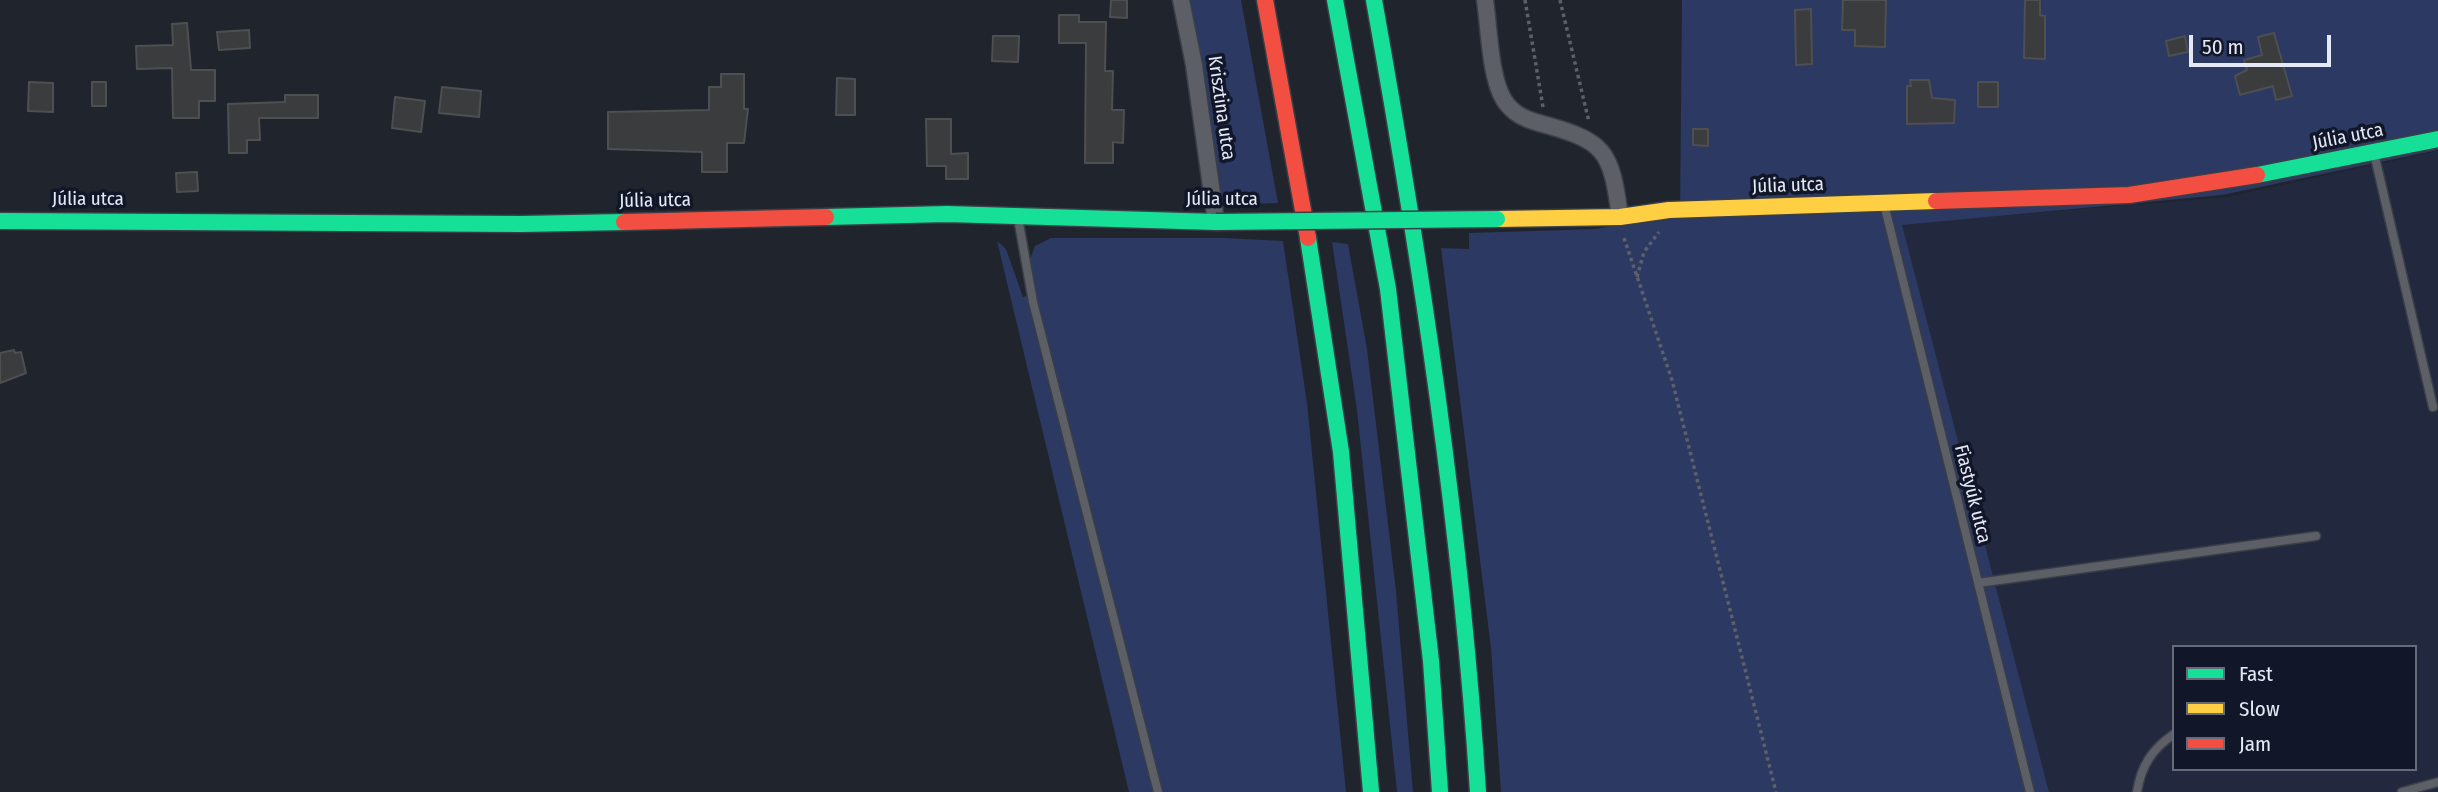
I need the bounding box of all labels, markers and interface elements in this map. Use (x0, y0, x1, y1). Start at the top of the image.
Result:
scale bar (2193, 21, 2335, 65)
text: 50 m (2202, 34, 2244, 60)
street label: Krisztina utca (1202, 54, 1240, 162)
street label: Júlia utca (2311, 119, 2385, 155)
street label: Júlia utca (1752, 173, 1824, 199)
street label: Júlia utca (52, 189, 124, 211)
street label: Júlia utca (619, 189, 691, 213)
street label: Júlia utca (1186, 189, 1258, 211)
street label: Fiastyúk utca (1949, 442, 1995, 546)
legend (2172, 645, 2417, 771)
text: Fast (2239, 661, 2273, 687)
text: Slow (2239, 696, 2280, 722)
text: Jam (2239, 731, 2271, 757)

